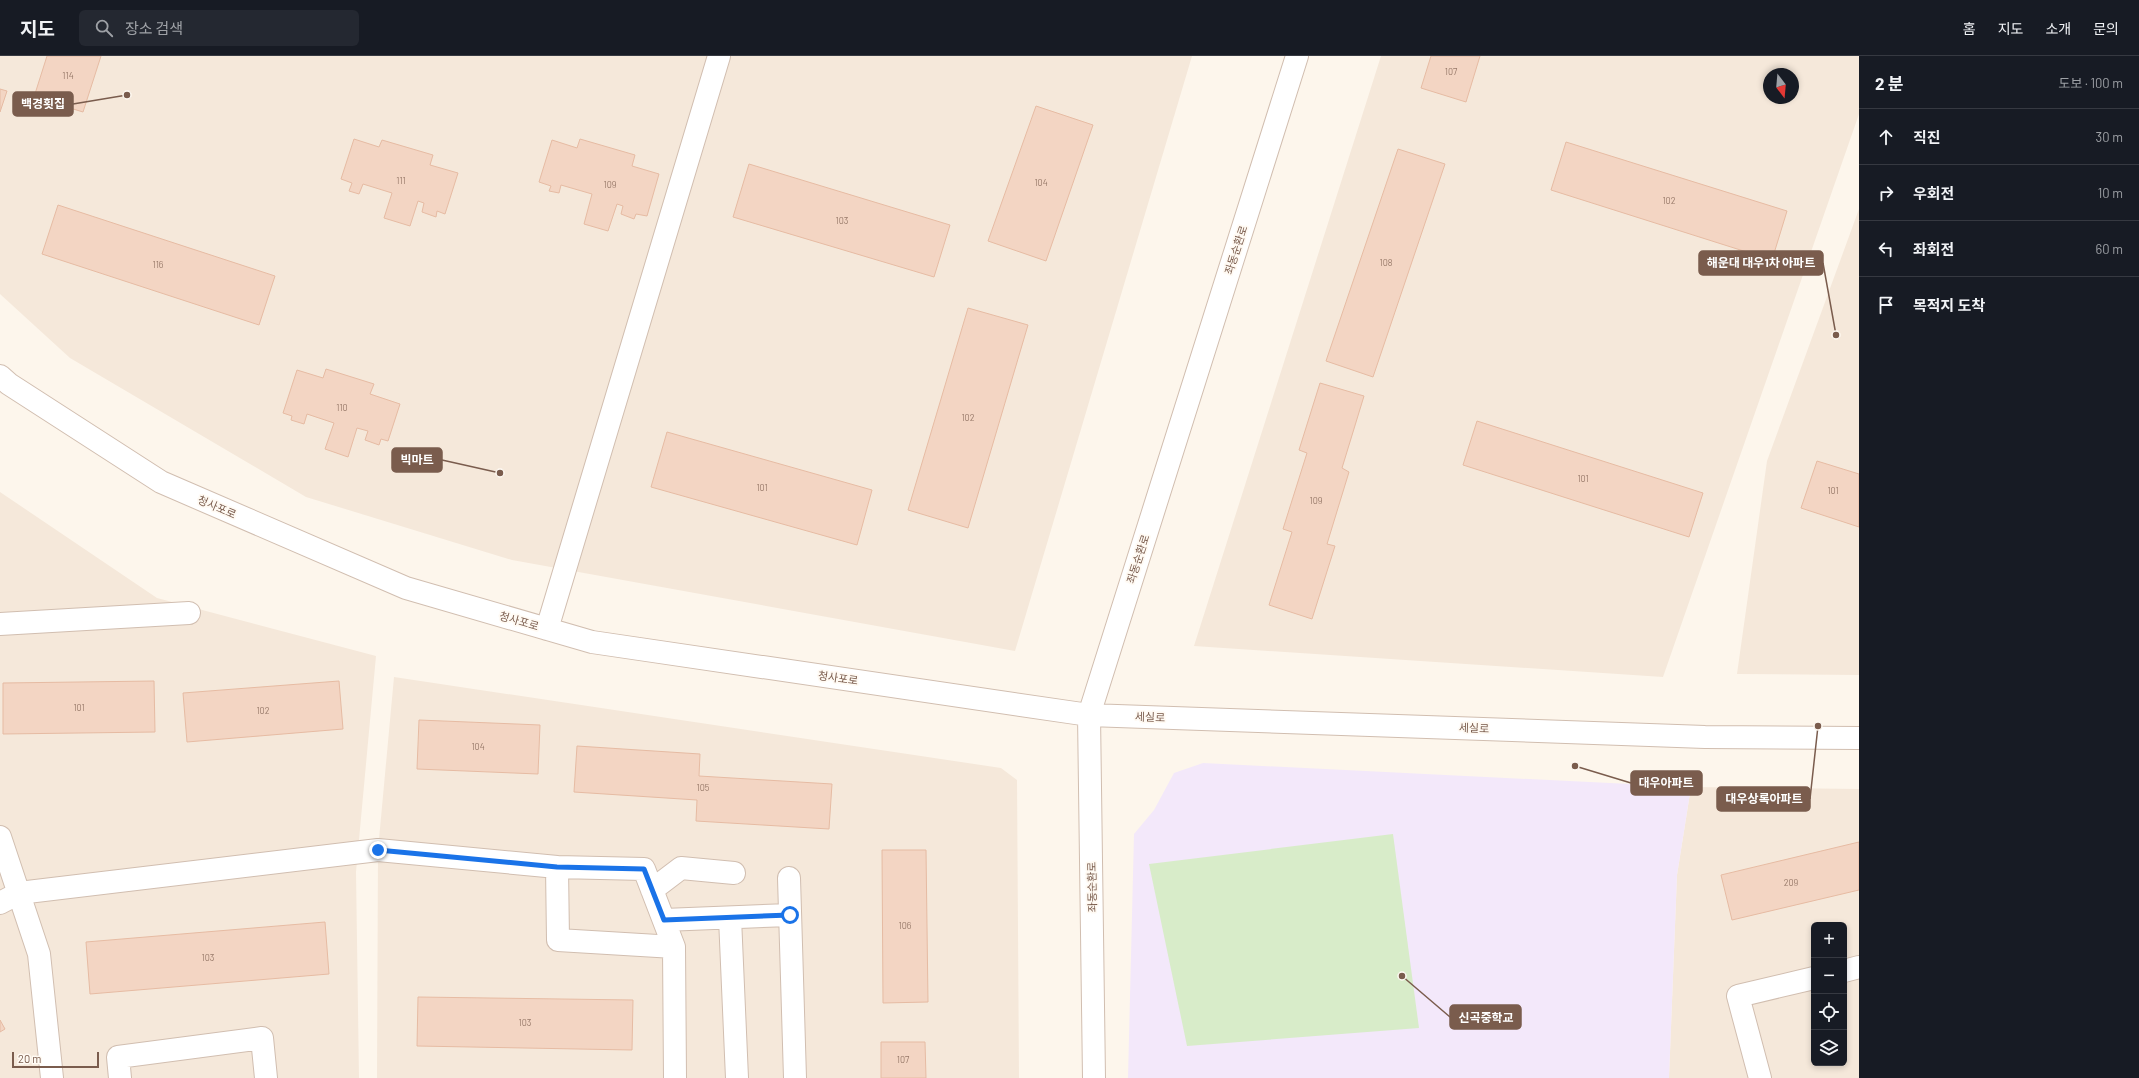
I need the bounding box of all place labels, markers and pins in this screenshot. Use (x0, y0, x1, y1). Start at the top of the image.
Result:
callout: 백경횟집 (13, 92, 73, 116)
callout: 해운대 대우1차 아파트 (1699, 251, 1823, 275)
callout: 빅마트 (392, 448, 442, 472)
callout: 대우아파트 (1631, 771, 1702, 795)
callout: 대우상록아파트 (1717, 787, 1810, 811)
callout: 신곡중학교 (1450, 1005, 1521, 1029)

